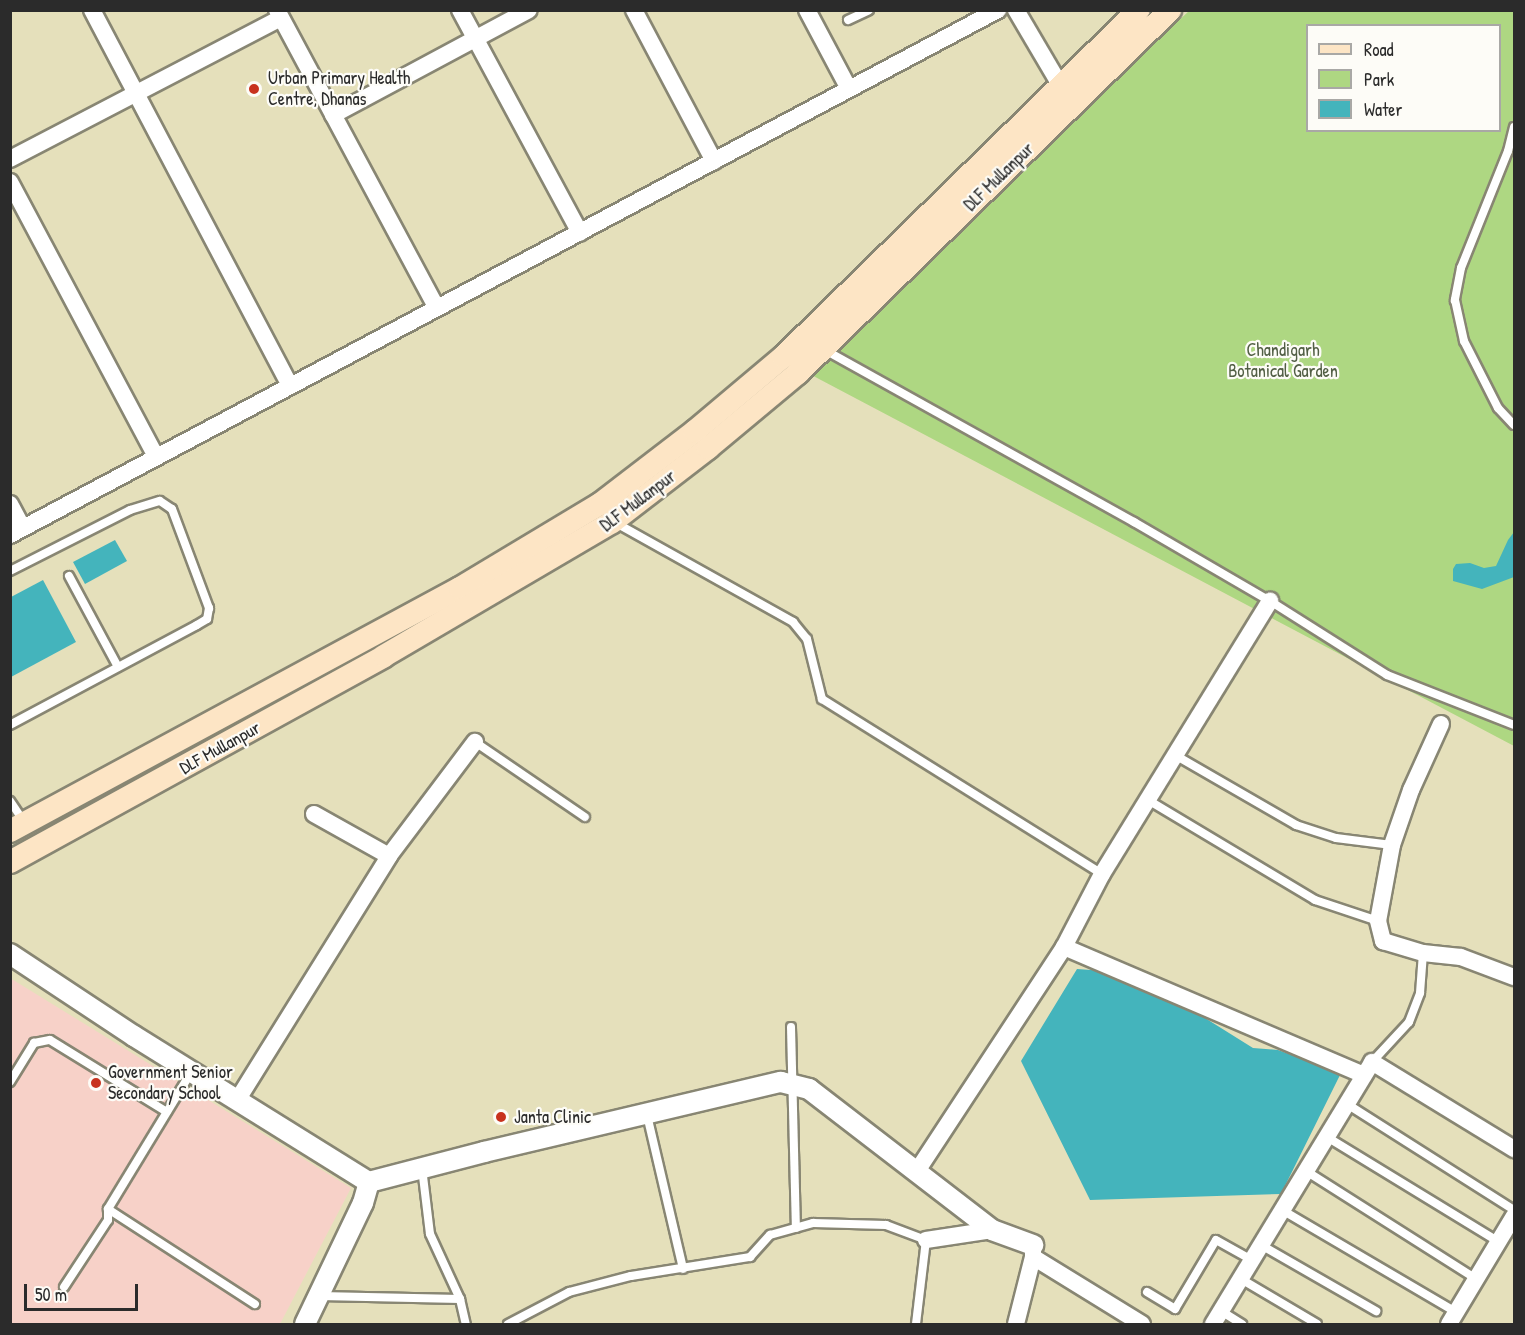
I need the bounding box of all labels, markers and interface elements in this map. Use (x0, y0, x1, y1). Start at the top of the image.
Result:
legend (1306, 24, 1501, 132)
text: Road (1364, 37, 1394, 62)
text: Park (1364, 67, 1394, 92)
place label: Urban Primary Health Centre, Dhanas (268, 68, 410, 110)
marker: Urban Primary Health Centre, Dhanas (245, 80, 263, 98)
text: Water (1364, 97, 1402, 122)
street label: DLF Mullanpur (960, 138, 1038, 216)
park label: Chandigarh Botanical Garden (1228, 340, 1338, 382)
street label: DLF Mullanpur (596, 466, 680, 536)
street label: DLF Mullanpur (176, 717, 264, 779)
place label: Government Senior Secondary School (108, 1062, 233, 1104)
marker: Government Senior Secondary School (89, 1076, 103, 1090)
place label: Janta Clinic (514, 1106, 591, 1128)
marker: Janta Clinic (492, 1108, 510, 1126)
scale bar (27, 1272, 141, 1310)
text: 50 m (35, 1282, 67, 1307)

